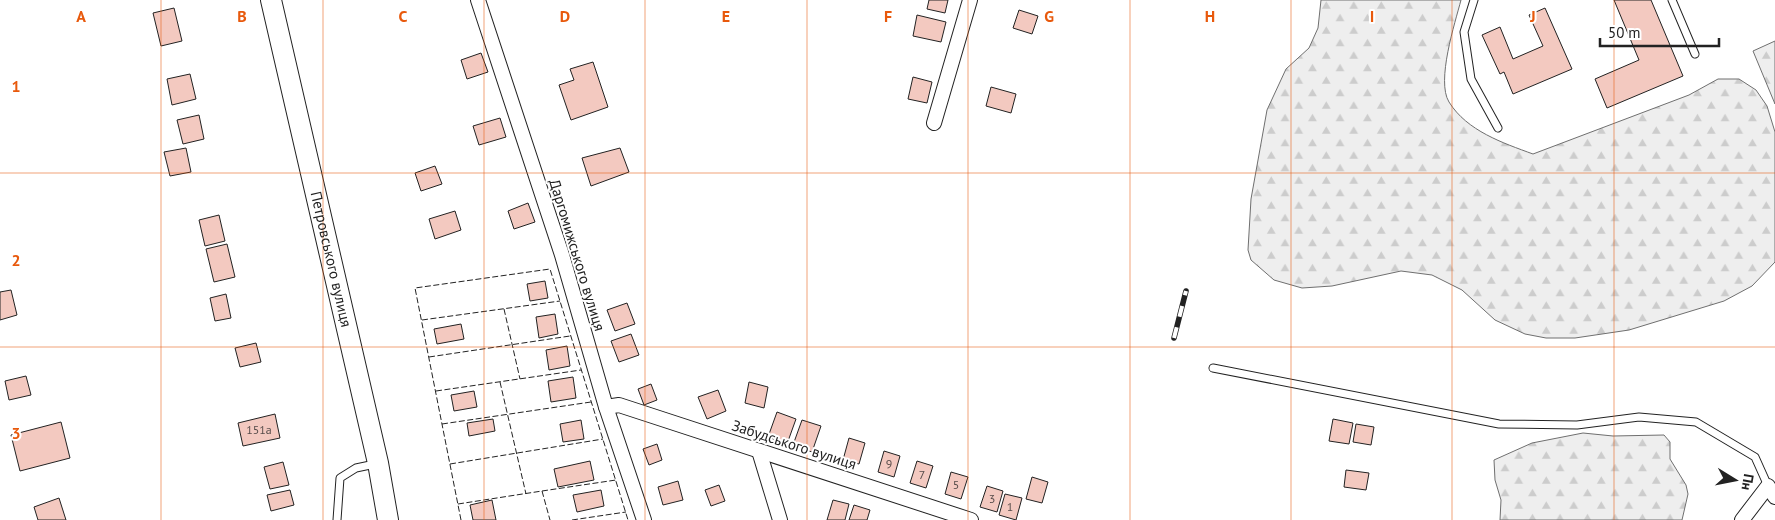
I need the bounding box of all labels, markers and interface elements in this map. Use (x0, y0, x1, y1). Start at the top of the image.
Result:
text: A (76, 6, 86, 26)
text: B (237, 6, 247, 26)
text: C (399, 6, 408, 26)
text: D (560, 6, 570, 26)
text: E (722, 6, 730, 26)
text: F (884, 6, 892, 26)
text: G (1044, 6, 1054, 26)
text: H (1205, 6, 1215, 26)
text: I (1370, 6, 1374, 26)
text: J (1529, 6, 1536, 26)
scale bar (1600, 15, 1719, 47)
text: 50 m (1608, 23, 1641, 42)
text: 1 (11, 76, 21, 96)
street label: Даргомижського вулиця (545, 177, 610, 333)
street label: Петровського вулиця (307, 189, 356, 329)
text: 2 (11, 250, 21, 270)
street label: Забудського вулиця (730, 415, 859, 474)
house number: 151а (246, 422, 272, 437)
text: 3 (11, 423, 21, 443)
north arrow (1710, 455, 1760, 505)
house number: 9 (886, 456, 892, 471)
house number: 7 (919, 467, 925, 482)
text: Пн (1738, 473, 1758, 492)
house number: 5 (953, 477, 959, 492)
house number: 3 (989, 491, 995, 506)
house number: 1 (1007, 499, 1013, 514)

